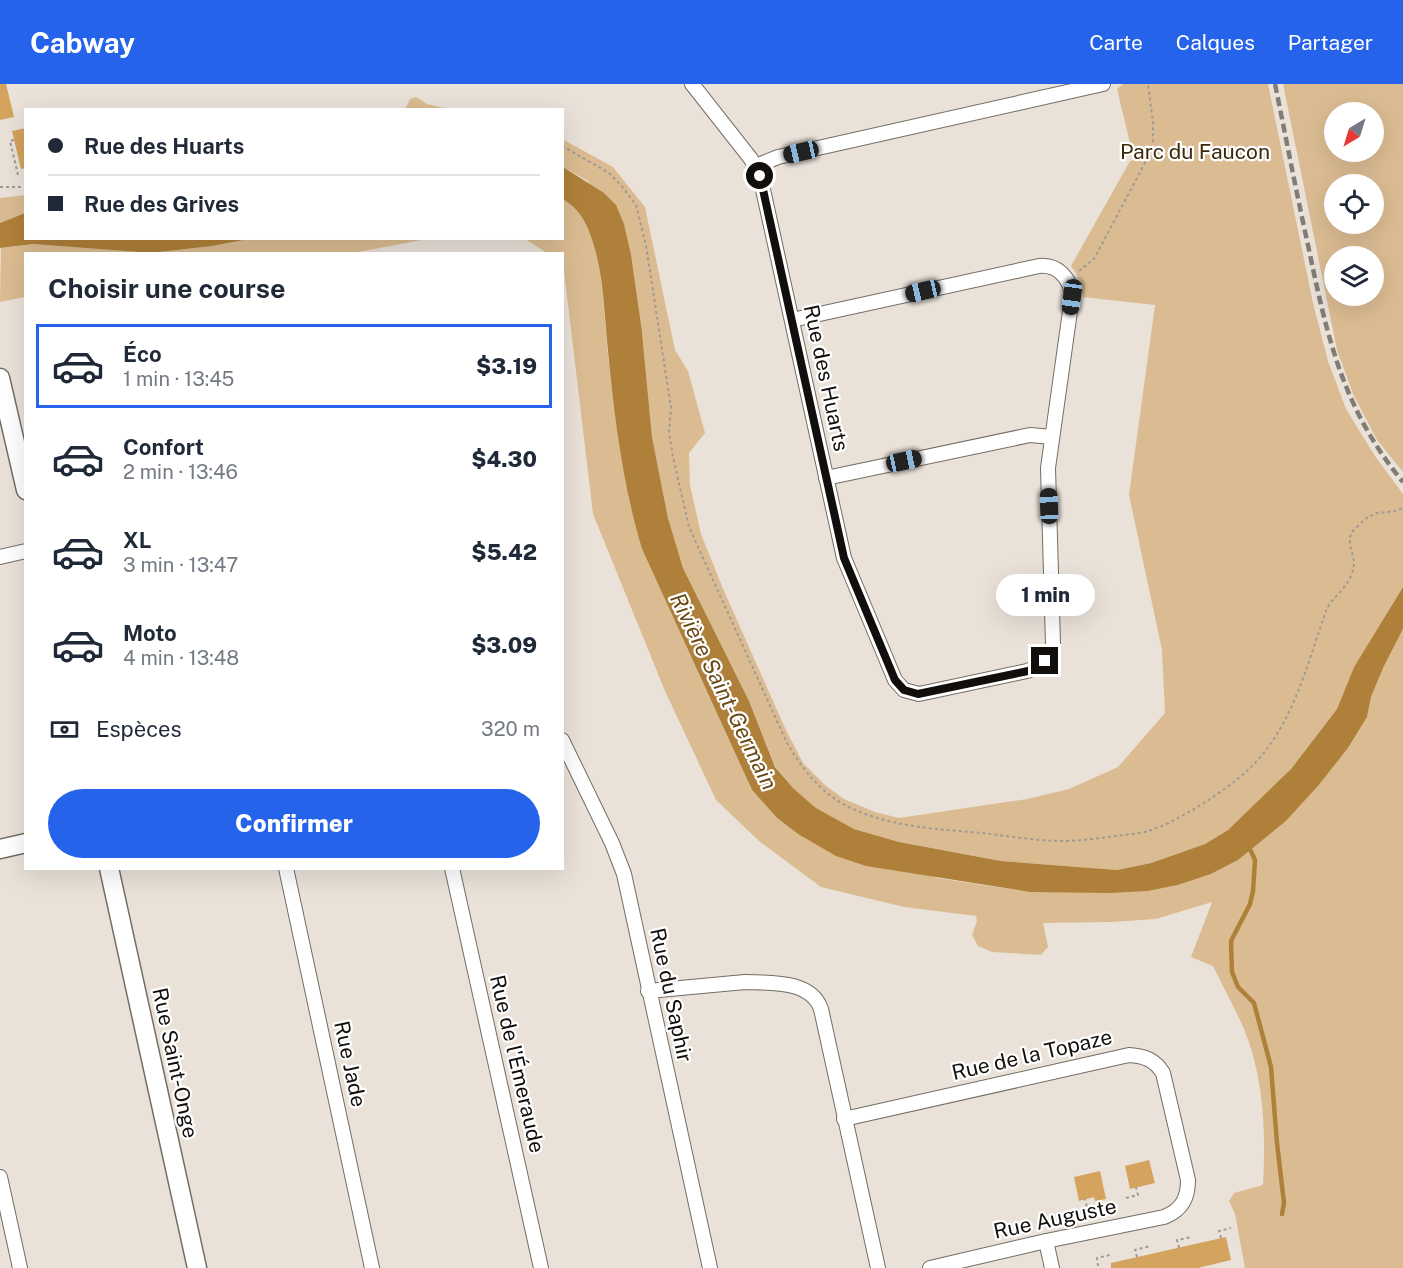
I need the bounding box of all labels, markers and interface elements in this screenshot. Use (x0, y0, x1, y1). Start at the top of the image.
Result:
text: Cabway (30, 26, 135, 59)
text: Carte (1089, 30, 1143, 55)
text: Calques (1176, 30, 1255, 55)
text: Partager (1288, 30, 1373, 55)
north arrow (1324, 102, 1384, 162)
map controls (1324, 102, 1384, 306)
text: Rue des Huarts (84, 133, 244, 159)
car (781, 139, 821, 165)
park label: Parc du Faucon (1120, 139, 1270, 164)
route start (746, 162, 773, 189)
button: locate (1324, 174, 1384, 234)
text: Rue des Grives (84, 191, 239, 217)
button: layers (1324, 246, 1384, 306)
text: Choisir une course (48, 272, 286, 304)
car (903, 278, 943, 304)
car (1061, 278, 1083, 316)
street label: Rue des Huarts (799, 302, 854, 454)
icon: car (51, 339, 105, 393)
text: Éco (123, 341, 162, 367)
text: $3.19 (476, 353, 537, 379)
text: 1 min · 13:45 (123, 367, 234, 391)
icon: car (51, 432, 105, 486)
text: Confort (123, 434, 204, 460)
text: $4.30 (471, 446, 537, 472)
car (885, 448, 923, 474)
text: 2 min · 13:46 (123, 460, 238, 484)
car (1039, 488, 1059, 524)
icon: car (51, 525, 105, 579)
text: XL (123, 527, 151, 553)
text: $5.42 (471, 539, 537, 565)
text: 3 min · 13:47 (123, 553, 238, 577)
callout: 1 min (996, 574, 1094, 616)
text: 1 min (1021, 583, 1070, 607)
water label: Rivière Saint-Germain (665, 588, 783, 794)
icon: car (51, 618, 105, 672)
text: Moto (123, 620, 177, 646)
text: $3.09 (471, 632, 537, 658)
text: 4 min · 13:48 (123, 646, 239, 670)
route end (1031, 647, 1058, 674)
icon: cash (48, 713, 81, 746)
text: Espèces (96, 716, 182, 742)
text: 320 m (481, 717, 540, 741)
button: Confirmer (48, 789, 540, 858)
street label: Rue du Saphir (645, 926, 698, 1064)
street label: Rue de l'Émeraude (485, 973, 550, 1155)
street label: Rue Saint-Onge (147, 985, 204, 1140)
street label: Rue Jade (329, 1019, 372, 1109)
street label: Rue de la Topaze (949, 1024, 1115, 1085)
street label: Rue Auguste (991, 1193, 1119, 1244)

